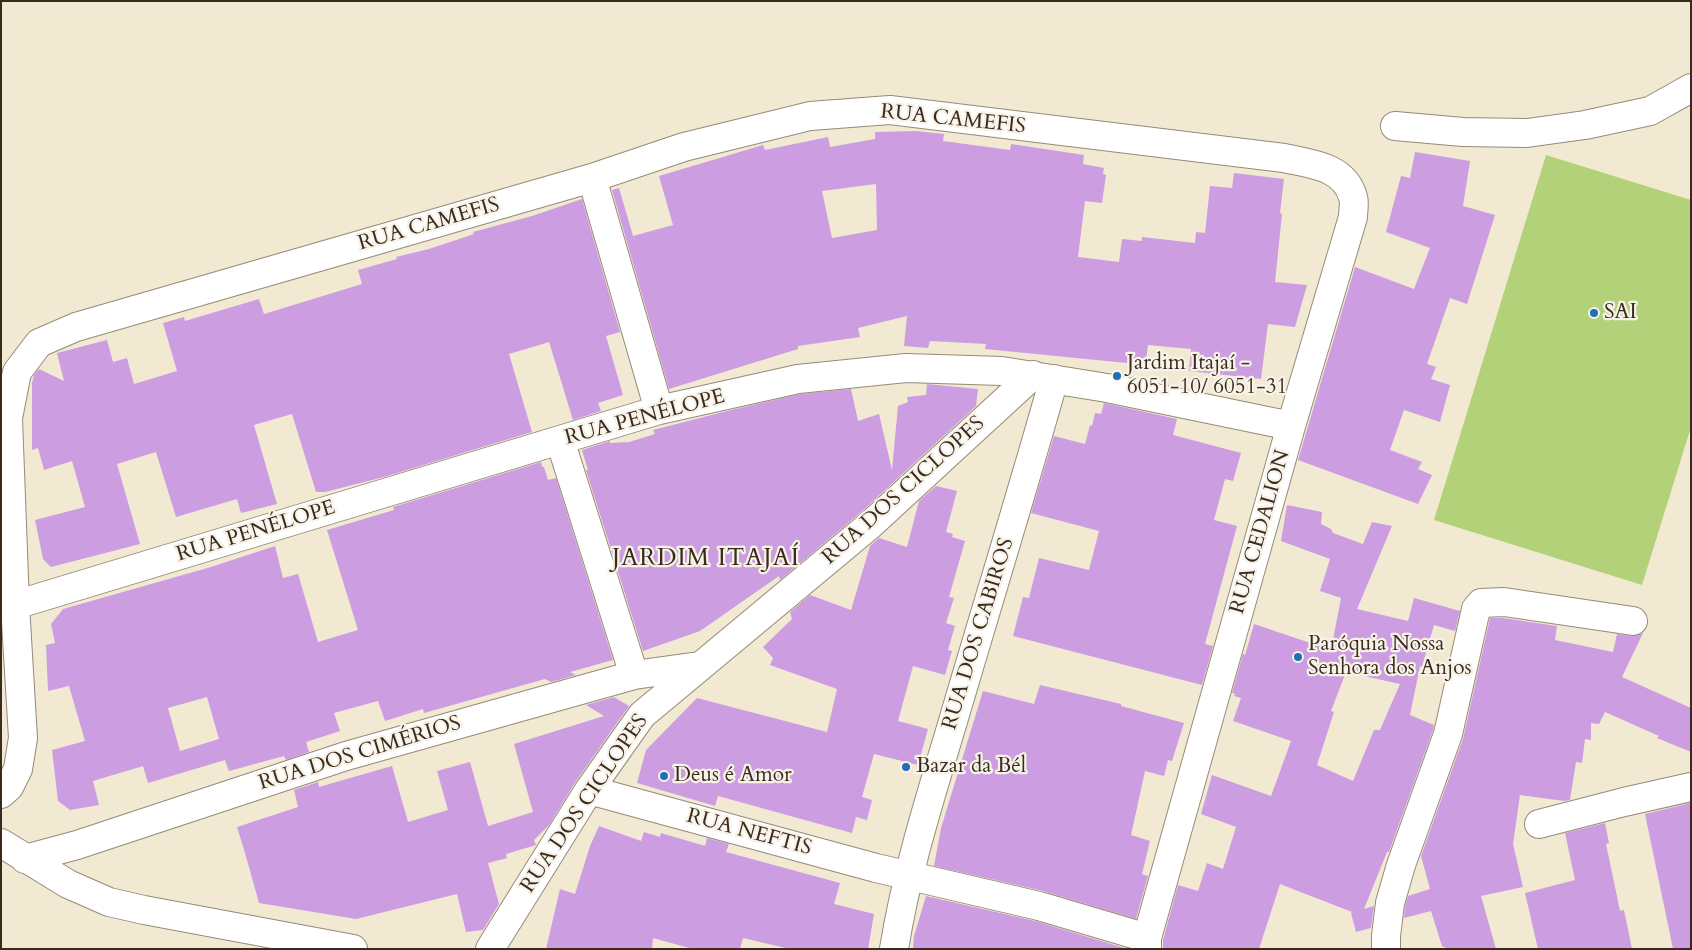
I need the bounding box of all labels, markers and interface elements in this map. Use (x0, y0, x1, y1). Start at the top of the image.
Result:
street label: RUA CAMEFIS (879, 100, 1027, 140)
street label: RUA CAMEFIS (356, 193, 502, 257)
place label: SAI (1604, 300, 1637, 326)
marker: SAI (1588, 307, 1600, 319)
place label: Jardim Itajaí - 6051-10/ 6051-31 (1127, 351, 1287, 401)
marker: Jardim Itajaí - 6051-10/ 6051-31 (1111, 370, 1123, 382)
street label: RUA PENÉLOPE (562, 385, 728, 451)
street label: RUA DOS CICLOPES (818, 411, 990, 571)
street label: RUA CEDALION (1226, 447, 1296, 617)
street label: RUA PENÉLOPE (174, 496, 338, 568)
street label: RUA DOS CABIROS (938, 535, 1020, 733)
district label: JARDIM ITAJAÍ (610, 545, 802, 573)
place label: Paróquia Nossa Senhora dos Anjos (1308, 632, 1472, 682)
marker: Paróquia Nossa Senhora dos Anjos (1292, 651, 1304, 663)
street label: RUA DOS CICLOPES (516, 710, 654, 898)
street label: RUA DOS CIMÉRIOS (256, 711, 464, 797)
place label: Bazar da Bél (916, 754, 1026, 780)
marker: Bazar da Bél (900, 761, 912, 773)
place label: Deus é Amor (674, 763, 792, 789)
marker: Deus é Amor (658, 770, 670, 782)
street label: RUA NEFTIS (684, 804, 814, 862)

